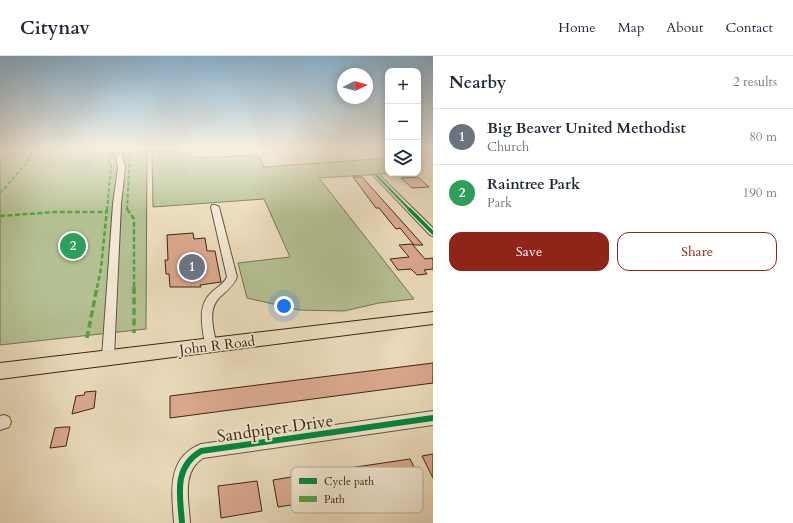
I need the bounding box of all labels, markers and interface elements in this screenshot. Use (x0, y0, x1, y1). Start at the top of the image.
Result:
text: Citynav (20, 15, 90, 41)
text: Home (558, 18, 596, 37)
text: Map (618, 18, 644, 37)
text: About (666, 18, 703, 37)
text: Contact (725, 18, 773, 37)
north arrow (337, 68, 373, 104)
map controls (385, 68, 421, 176)
button: + (385, 68, 421, 104)
text: Nearby (449, 71, 506, 94)
text: 2 results (733, 73, 777, 91)
button: − (385, 104, 421, 140)
text: Big Beaver United Methodist (487, 118, 686, 138)
text: 1 (459, 128, 465, 146)
text: 80 m (749, 128, 777, 146)
text: Church (487, 138, 529, 156)
button: layers (385, 140, 421, 176)
text: Raintree Park (487, 174, 580, 194)
text: 2 (459, 184, 465, 202)
text: 190 m (743, 184, 777, 202)
text: Park (487, 194, 512, 212)
pin: 2 (60, 231, 86, 261)
button: Save (449, 232, 609, 271)
button: Share (617, 232, 777, 271)
pin: 1 (179, 252, 205, 282)
your location (274, 296, 294, 316)
street label: John R Road (176, 331, 256, 360)
street label: Sandpiper Drive (216, 409, 335, 448)
legend (291, 467, 423, 513)
text: Cycle path (324, 474, 374, 489)
text: Path (324, 492, 345, 507)

